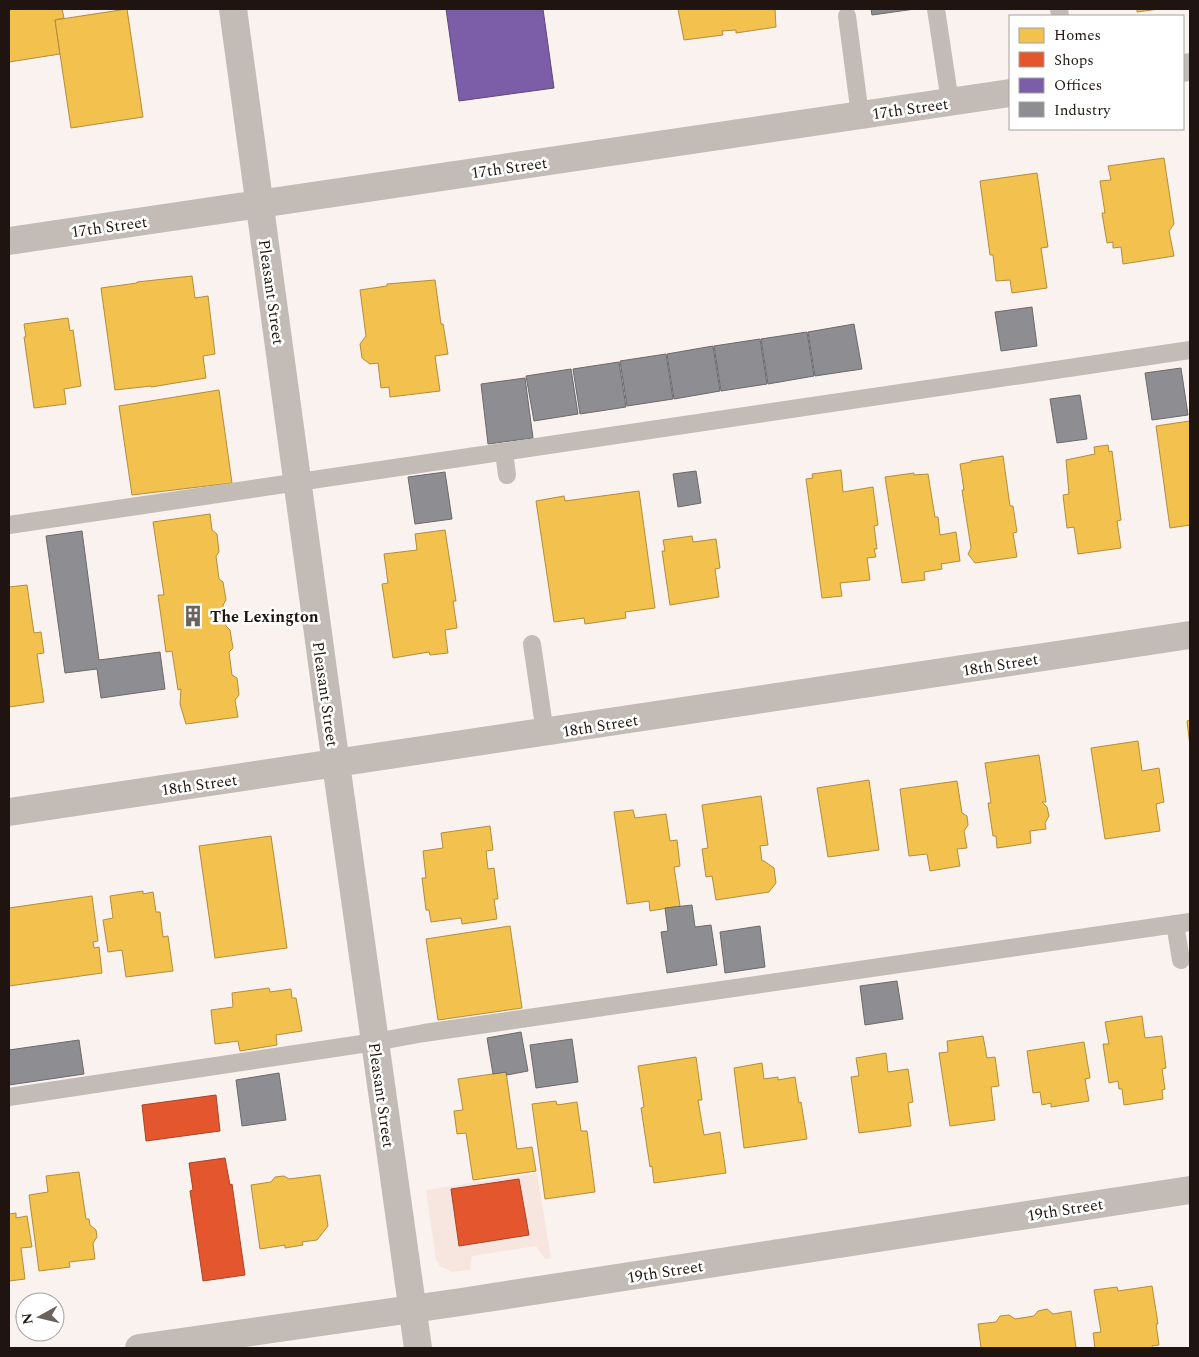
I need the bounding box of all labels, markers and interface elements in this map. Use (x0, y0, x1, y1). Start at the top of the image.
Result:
legend (1009, 15, 1184, 130)
text: Homes (1054, 24, 1101, 47)
text: Shops (1054, 49, 1094, 72)
text: Offices (1054, 74, 1102, 97)
street label: 17th Street (870, 92, 950, 126)
text: Industry (1054, 99, 1111, 122)
street label: 17th Street (469, 151, 549, 185)
street label: 17th Street (69, 210, 149, 244)
street label: Pleasant Street (252, 238, 290, 347)
building icon: The Lexington (180, 603, 206, 629)
place label: The Lexington (210, 605, 319, 629)
street label: Pleasant Street (306, 640, 344, 749)
street label: 18th Street (960, 647, 1040, 683)
street label: 18th Street (560, 708, 640, 744)
street label: 18th Street (159, 768, 239, 802)
street label: Pleasant Street (362, 1041, 400, 1150)
street label: 19th Street (1025, 1192, 1105, 1228)
street label: 19th Street (625, 1254, 705, 1290)
north arrow (15, 1292, 65, 1342)
text: N (16, 1312, 39, 1326)

